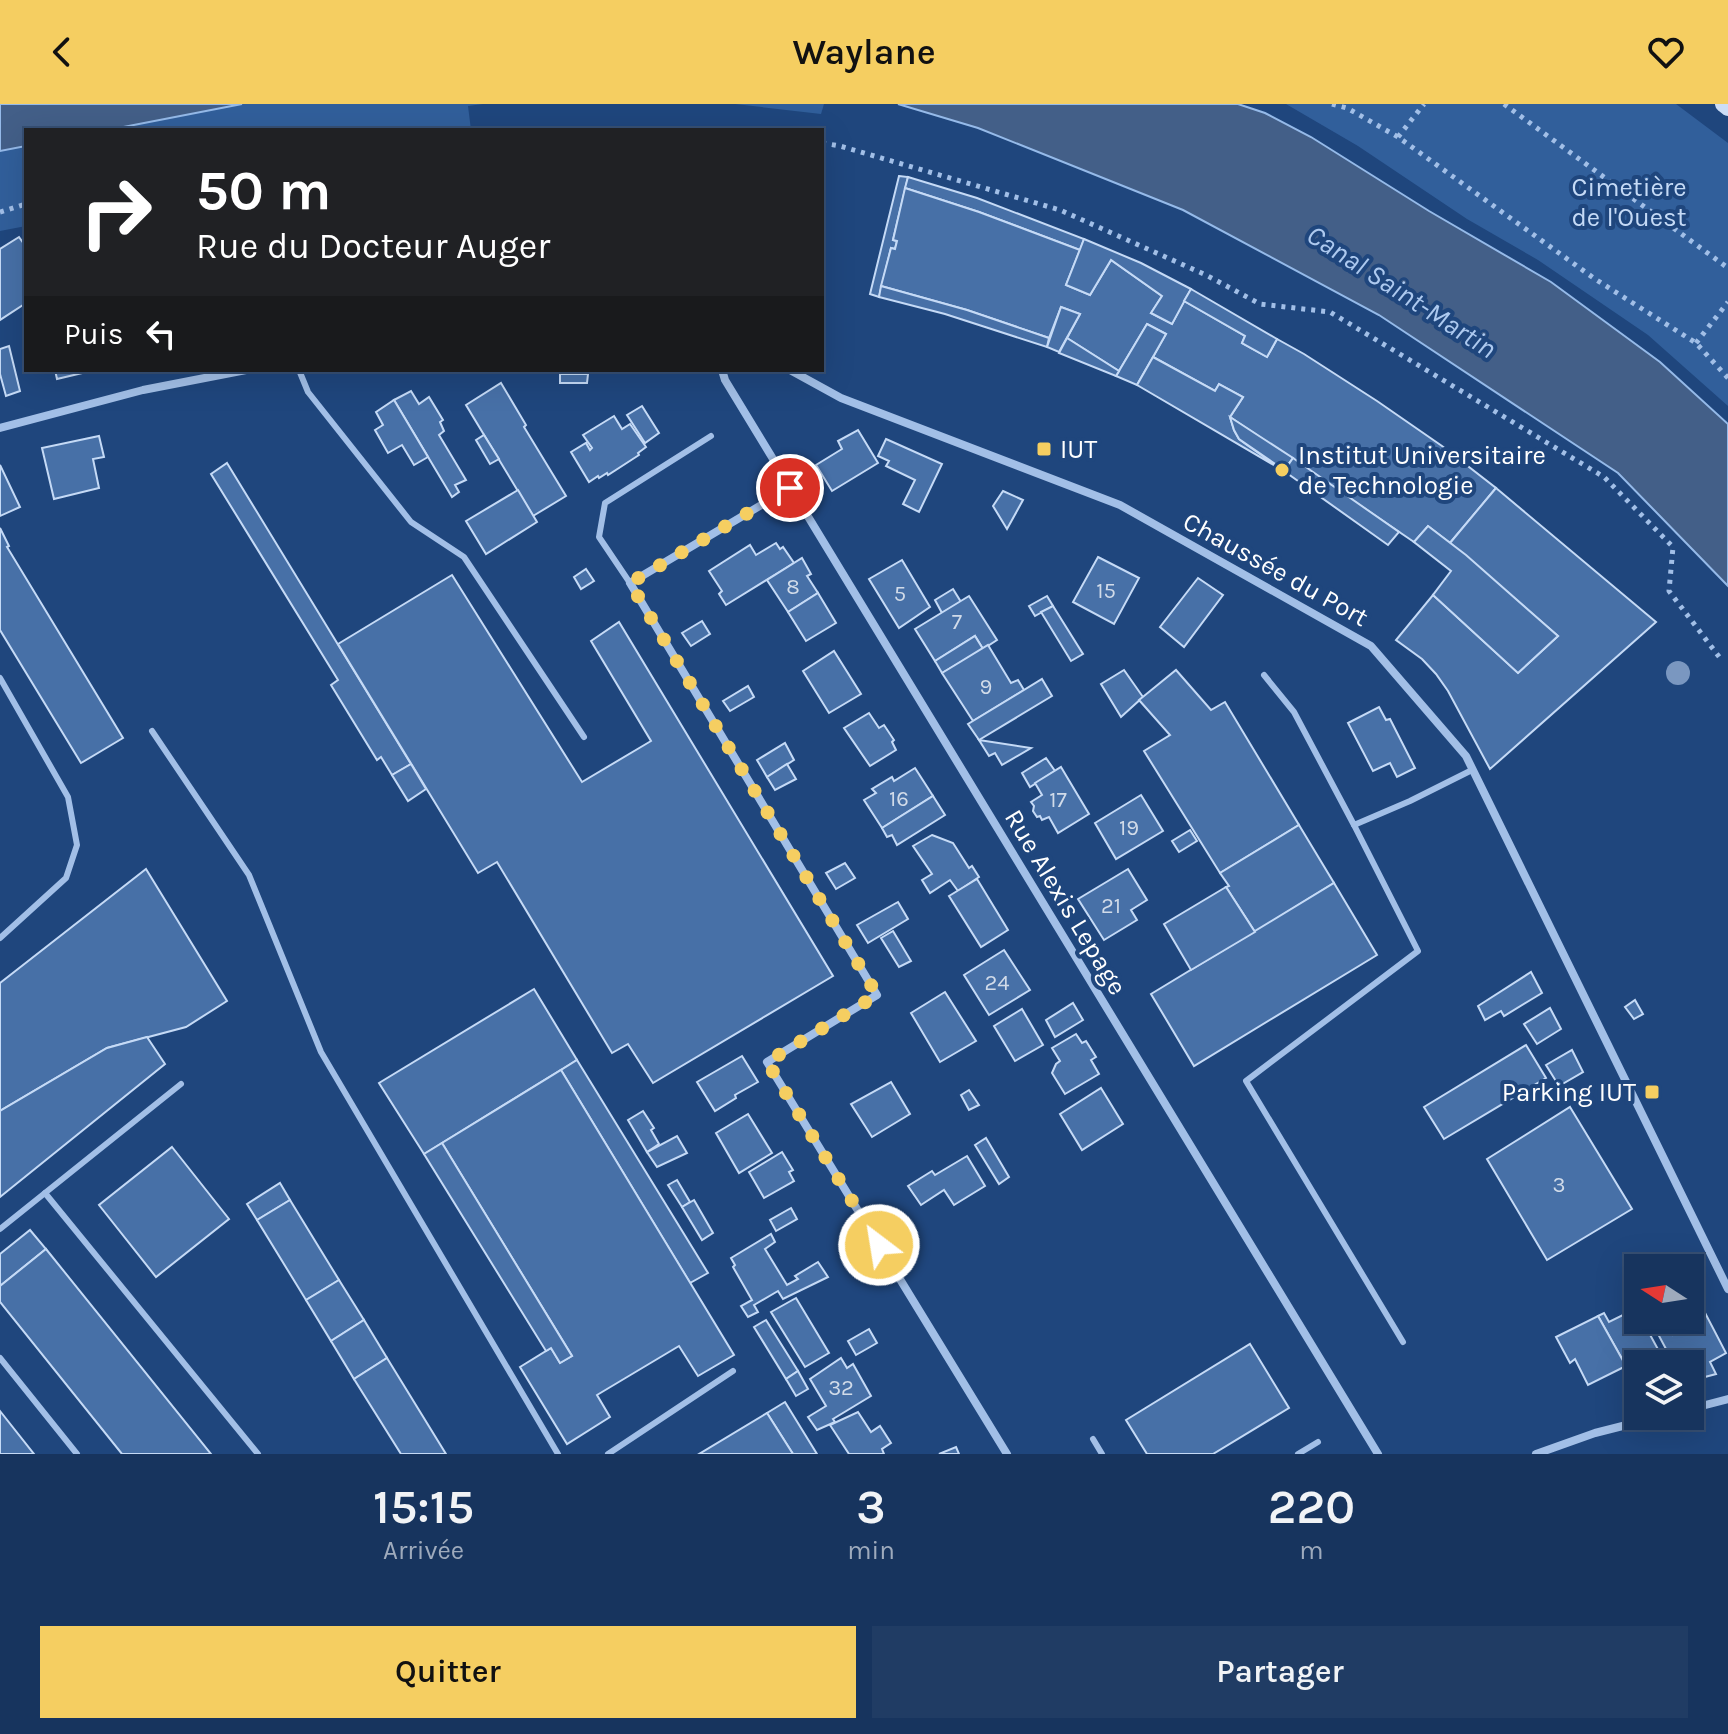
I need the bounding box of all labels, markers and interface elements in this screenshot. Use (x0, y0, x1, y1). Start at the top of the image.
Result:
icon: back (40, 30, 84, 74)
icon: heart (1644, 30, 1688, 74)
text: Waylane (792, 31, 936, 73)
text: 50 m (196, 158, 331, 223)
icon: right (64, 160, 168, 264)
park label: Cimetière de l'Ouest (1571, 172, 1687, 233)
water label: Canal Saint-Martin (1301, 218, 1503, 365)
text: Rue du Docteur Auger (196, 225, 550, 267)
icon: left (139, 312, 183, 356)
text: Puis (64, 316, 123, 352)
place label: IUT (1060, 434, 1097, 465)
marker: IUT (1035, 440, 1053, 458)
place label: Institut Universitaire de Technologie (1298, 440, 1546, 501)
pin (756, 454, 824, 522)
marker: Institut Universitaire de Technologie (1273, 461, 1291, 479)
icon: arrive (768, 466, 812, 510)
street label: Chaussée du Port (1178, 506, 1374, 633)
house number: 8 (786, 574, 800, 600)
house number: 15 (1096, 578, 1116, 604)
house number: 5 (894, 581, 906, 607)
house number: 7 (952, 609, 962, 635)
house number: 9 (980, 674, 992, 700)
house number: 16 (889, 786, 909, 812)
house number: 17 (1049, 787, 1067, 813)
street label: Rue Alexis Lepage (998, 804, 1133, 1001)
house number: 19 (1119, 815, 1139, 841)
house number: 21 (1101, 893, 1121, 919)
house number: 24 (984, 970, 1010, 996)
place label: Parking IUT (1502, 1077, 1636, 1108)
marker: Parking IUT (1643, 1083, 1661, 1101)
house number: 3 (1553, 1172, 1566, 1198)
position arrow (837, 1203, 921, 1287)
north arrow (1624, 1254, 1704, 1334)
map controls (1624, 1254, 1704, 1430)
button: layers (1624, 1350, 1704, 1430)
house number: 32 (828, 1375, 854, 1401)
text: 15:15 (373, 1479, 474, 1535)
text: 3 (856, 1479, 886, 1535)
text: 220 (1268, 1479, 1355, 1535)
text: Arrivée (383, 1535, 464, 1566)
text: min (847, 1535, 895, 1566)
text: m (1299, 1535, 1324, 1566)
button: Quitter (40, 1626, 856, 1718)
button: Partager (872, 1626, 1688, 1718)

